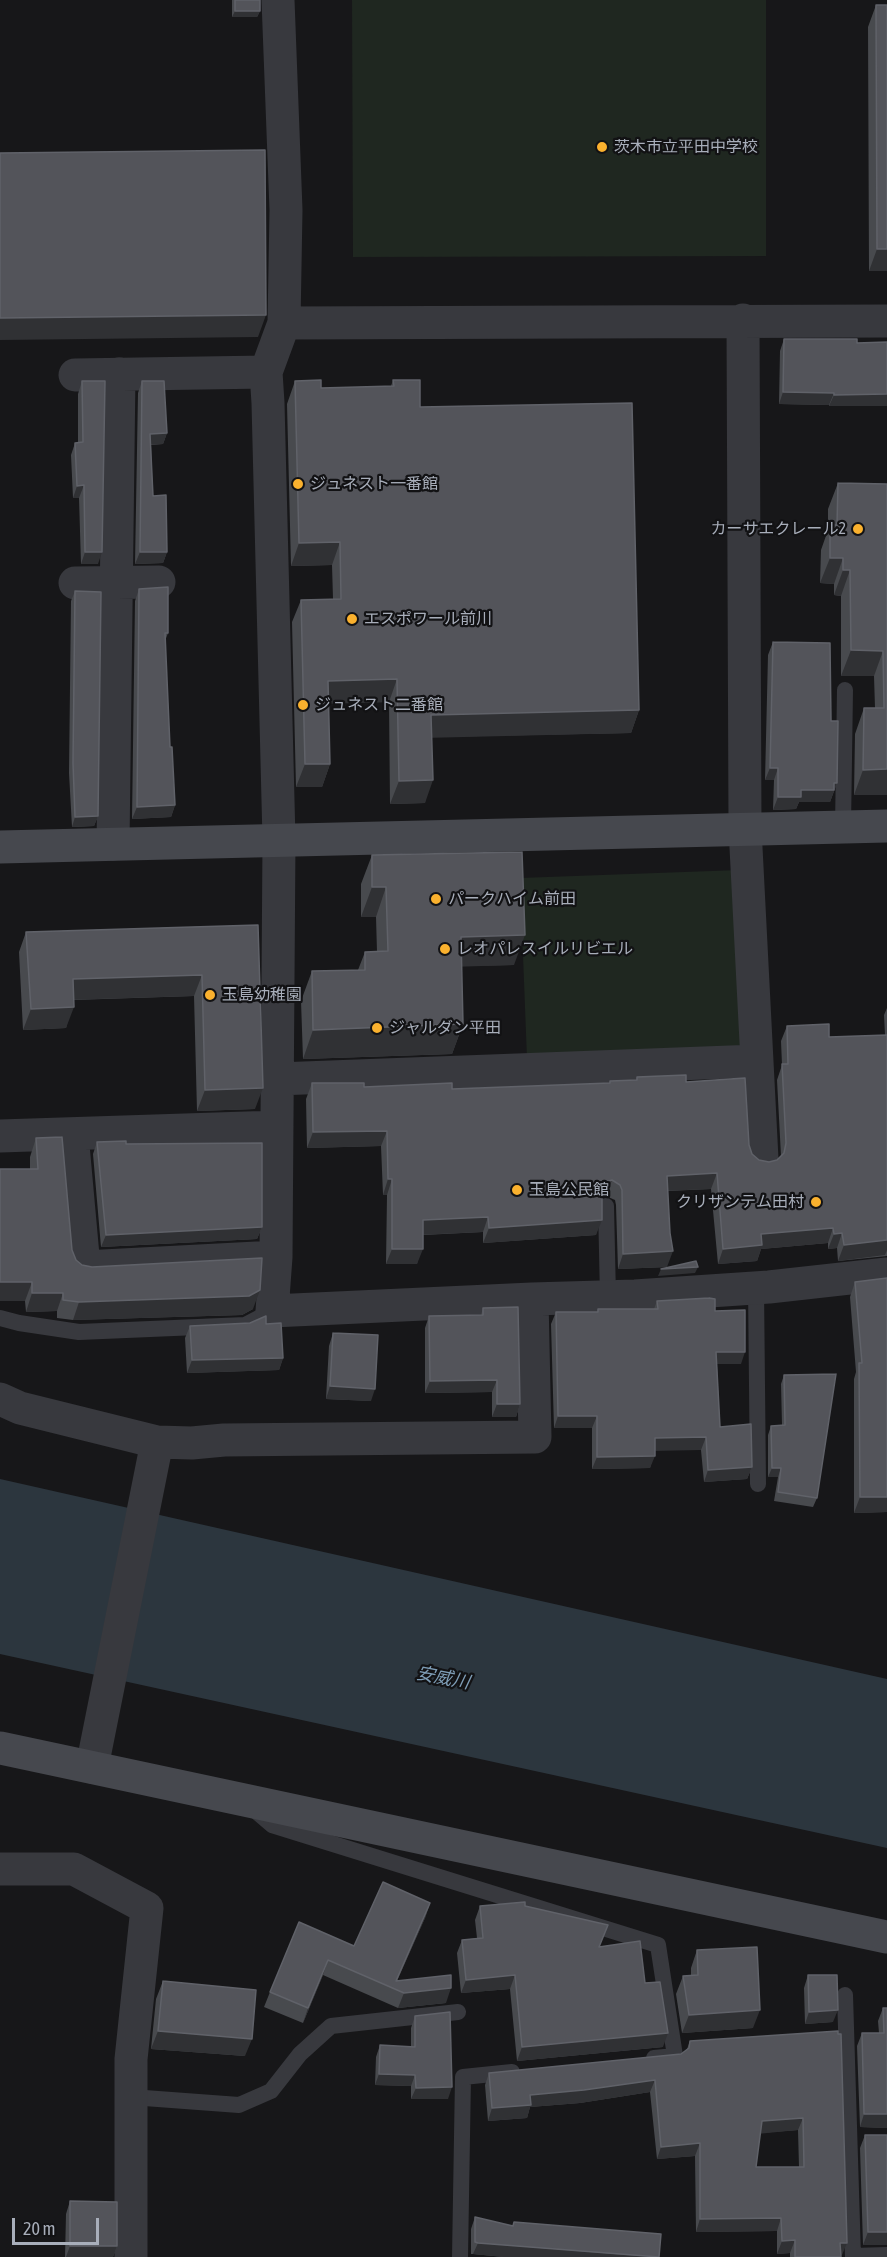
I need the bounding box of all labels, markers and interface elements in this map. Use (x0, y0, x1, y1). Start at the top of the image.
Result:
place label: 茨木市立平田中学校 (614, 137, 758, 157)
marker: 茨木市立平田中学校 (595, 140, 609, 154)
place label: ジュネスト一番館 (310, 474, 438, 494)
marker: ジュネスト一番館 (291, 477, 305, 491)
place label: カーサエクレール2 (710, 519, 846, 539)
marker: カーサエクレール2 (851, 522, 865, 536)
place label: エスポワール前川 (364, 609, 492, 629)
marker: エスポワール前川 (345, 612, 359, 626)
place label: ジュネスト二番館 (315, 695, 443, 715)
marker: ジュネスト二番館 (296, 698, 310, 712)
place label: パークハイム前田 (448, 889, 576, 909)
marker: パークハイム前田 (429, 892, 443, 906)
place label: レオパレスイルリビエル (457, 939, 633, 959)
marker: レオパレスイルリビエル (438, 942, 452, 956)
place label: 玉島幼稚園 (222, 985, 302, 1005)
marker: 玉島幼稚園 (203, 988, 217, 1002)
place label: ジャルダン平田 (389, 1018, 501, 1038)
marker: ジャルダン平田 (370, 1021, 384, 1035)
place label: 玉島公民館 (529, 1180, 609, 1200)
marker: 玉島公民館 (510, 1183, 524, 1197)
place label: クリザンテム田村 (676, 1192, 804, 1212)
marker: クリザンテム田村 (809, 1195, 823, 1209)
water label: 安威川 (414, 1662, 472, 1694)
scale bar (15, 2206, 102, 2244)
text: 20 m (23, 2218, 55, 2239)

